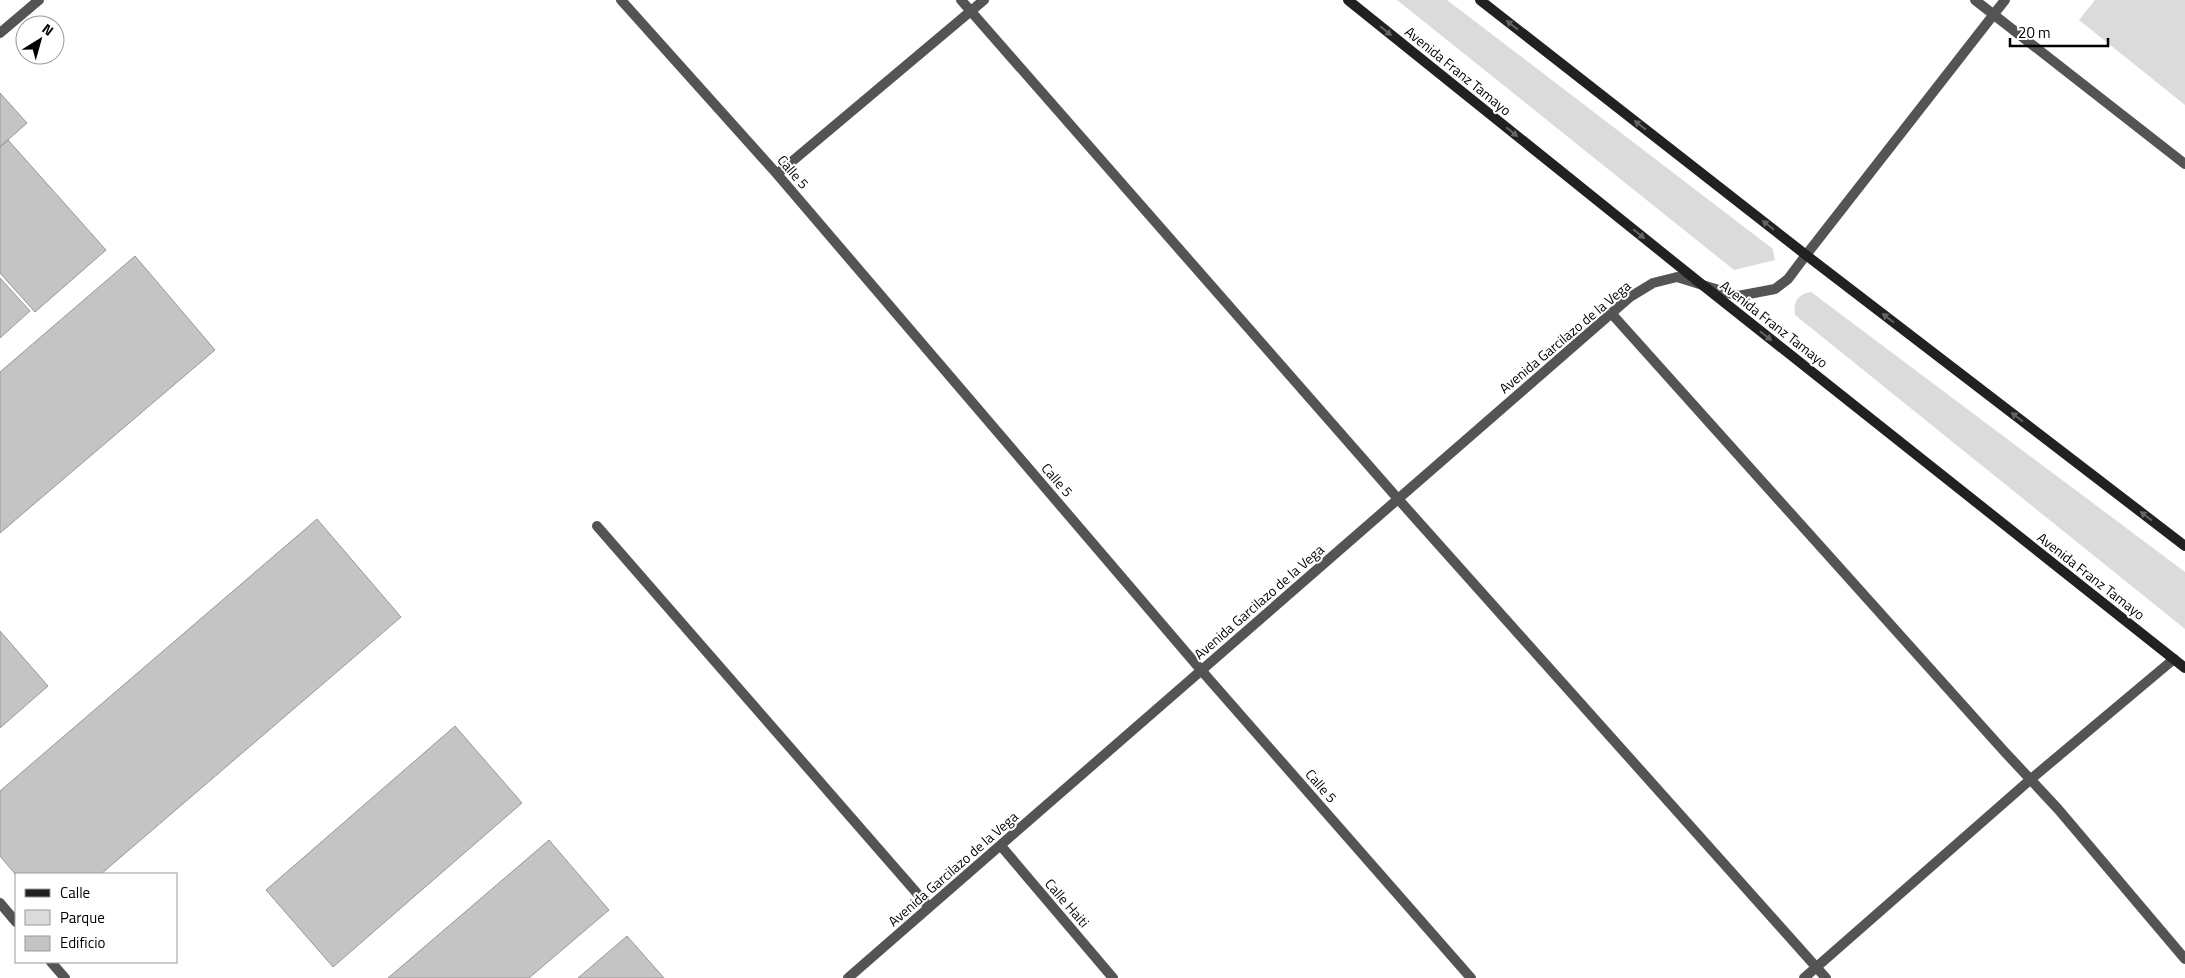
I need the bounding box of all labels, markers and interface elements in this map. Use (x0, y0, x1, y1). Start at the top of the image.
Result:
north arrow (15, 15, 65, 65)
scale bar (2010, 15, 2108, 47)
text: N (38, 18, 58, 41)
one-way arrow (1505, 19, 1518, 30)
street label: Avenida Franz Tamayo (1401, 21, 1516, 120)
text: 20 m (2018, 21, 2051, 44)
one-way arrow (1379, 25, 1392, 36)
one-way arrow (1633, 120, 1646, 130)
one-way arrow (1505, 127, 1518, 138)
street label: Calle 5 (773, 150, 814, 193)
one-way arrow (1761, 220, 1775, 230)
one-way arrow (1632, 229, 1645, 240)
street label: Avenida Garcilazo de la Vega (1494, 275, 1635, 398)
street label: Avenida Franz Tamayo (1716, 275, 1833, 372)
one-way arrow (1882, 313, 1895, 324)
one-way arrow (1759, 330, 1772, 341)
one-way arrow (2010, 412, 2024, 422)
street label: Calle 5 (1037, 458, 1078, 501)
one-way arrow (2139, 511, 2153, 521)
street label: Avenida Franz Tamayo (2033, 527, 2150, 624)
street label: Avenida Garcilazo de la Vega (1189, 539, 1328, 664)
street label: Calle 5 (1301, 764, 1342, 807)
street label: Avenida Garcilazo de la Vega (883, 806, 1022, 931)
legend (15, 873, 178, 963)
street label: Calle Haiti (1040, 874, 1095, 932)
text: Calle (60, 881, 90, 904)
text: Parque (60, 906, 105, 929)
text: Edificio (60, 931, 105, 954)

